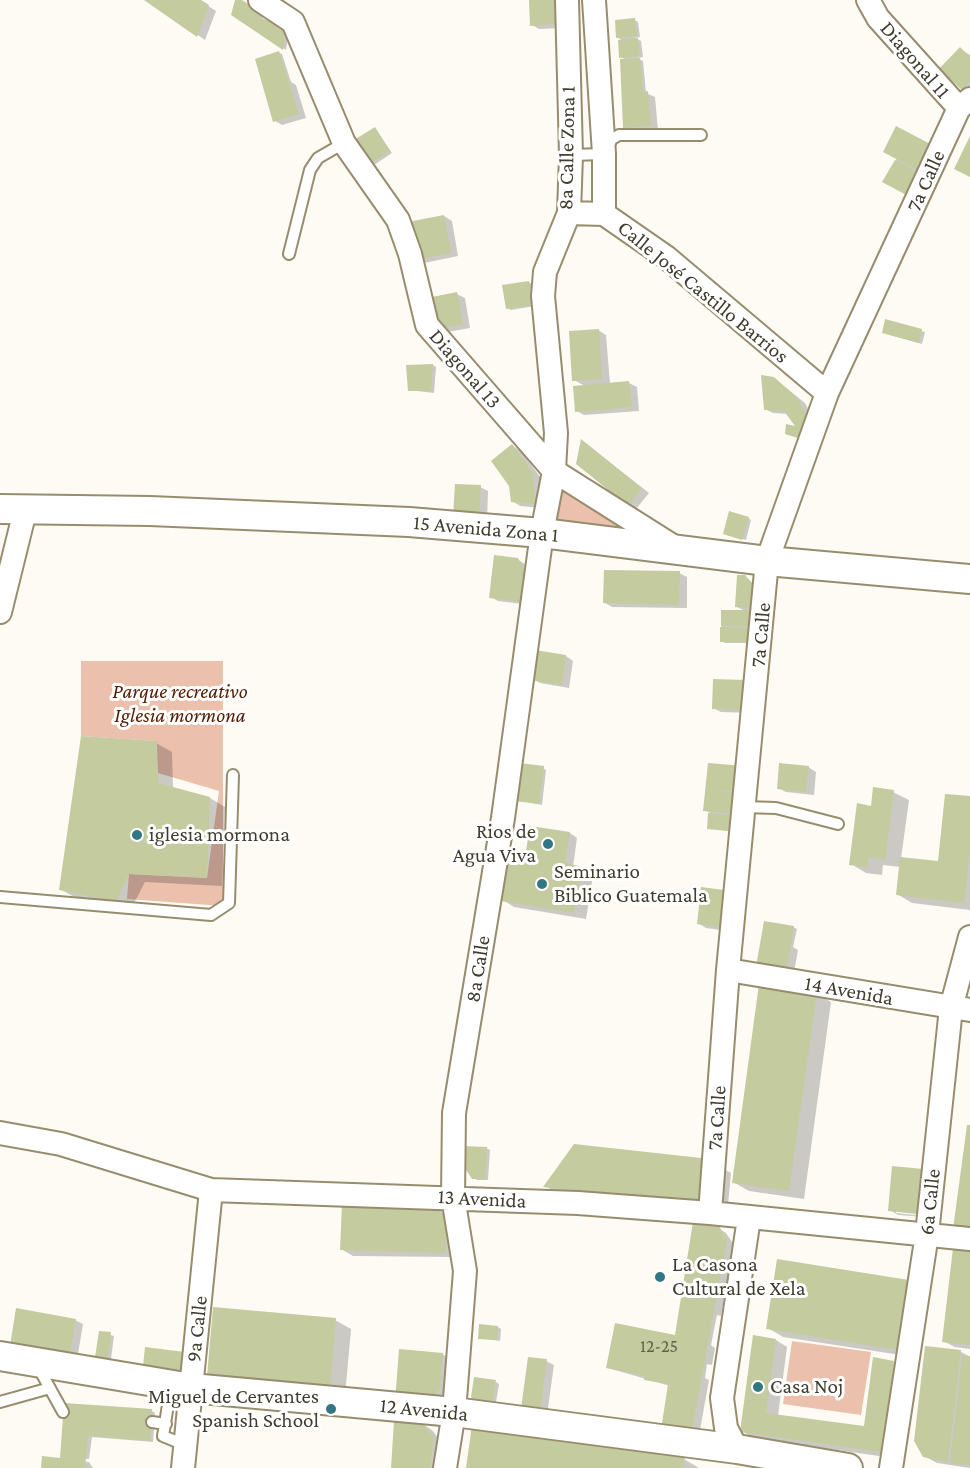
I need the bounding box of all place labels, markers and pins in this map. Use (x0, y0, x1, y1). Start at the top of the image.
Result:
place label: Rios de Agua Viva (453, 819, 536, 869)
place label: iglesia mormona (149, 822, 290, 848)
marker: iglesia mormona (130, 828, 144, 842)
marker: Rios de Agua Viva (541, 837, 555, 851)
place label: Seminario Biblico Guatemala (554, 859, 708, 909)
marker: Seminario Biblico Guatemala (535, 877, 549, 891)
place label: La Casona Cultural de Xela (672, 1252, 806, 1302)
marker: La Casona Cultural de Xela (653, 1270, 667, 1284)
place label: Casa Noj (770, 1374, 843, 1400)
marker: Casa Noj (751, 1380, 765, 1394)
place label: Miguel de Cervantes Spanish School (148, 1384, 319, 1434)
marker: Miguel de Cervantes Spanish School (324, 1402, 338, 1416)

